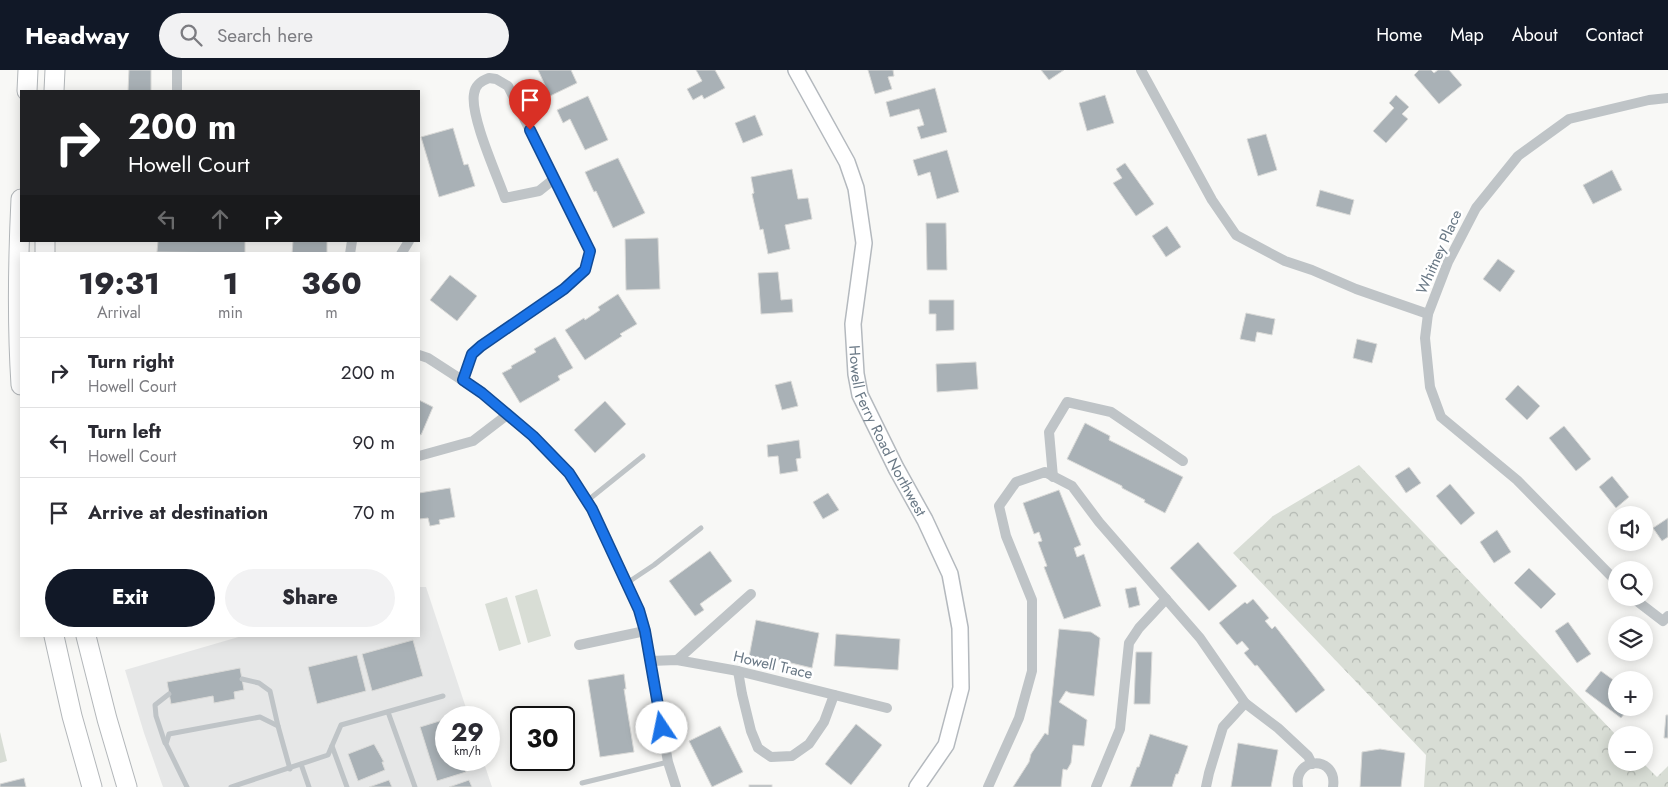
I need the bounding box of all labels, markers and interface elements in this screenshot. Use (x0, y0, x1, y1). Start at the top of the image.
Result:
search box (159, 13, 509, 58)
text: Headway (25, 18, 129, 53)
icon: search (177, 21, 205, 49)
text: Search here (217, 22, 313, 49)
text: Home (1376, 22, 1422, 48)
text: Map (1450, 22, 1484, 48)
text: About (1512, 22, 1557, 48)
text: Contact (1585, 22, 1643, 48)
pin (509, 79, 551, 130)
icon: arrive (516, 86, 544, 114)
text: 200 m (128, 102, 237, 152)
icon: right (45, 110, 110, 175)
text: Howell Court (128, 148, 250, 180)
icon: left (153, 205, 181, 233)
icon: ahead (206, 205, 234, 233)
icon: right (259, 205, 287, 233)
street label: Whitney Place (1411, 206, 1468, 298)
text: 19:31 (78, 262, 160, 305)
text: 1 (223, 262, 238, 305)
text: 360 (301, 262, 362, 305)
text: Arrival (97, 301, 141, 324)
text: min (218, 301, 243, 324)
text: m (325, 301, 338, 324)
street label: Howell Ferry Road Northwest (843, 345, 932, 521)
text: Turn right (88, 348, 174, 375)
icon: right (45, 359, 73, 387)
text: 200 m (341, 359, 395, 386)
text: Howell Court (88, 375, 176, 398)
text: Turn left (88, 418, 161, 445)
icon: left (45, 429, 73, 457)
text: 90 m (352, 429, 395, 456)
text: Howell Court (88, 445, 176, 468)
icon: arrive (45, 499, 73, 527)
text: Arrive at destination (88, 499, 268, 526)
text: 70 m (353, 499, 395, 526)
map controls (1608, 506, 1653, 771)
button: sound (1608, 506, 1653, 551)
button: search (1608, 561, 1653, 606)
button: Exit (45, 569, 215, 627)
button: Share (225, 569, 395, 627)
button: layers (1608, 616, 1653, 661)
street label: Howell Trace (731, 645, 815, 685)
button: + (1608, 671, 1653, 716)
position arrow (635, 701, 687, 753)
speed limit sign: 30 (510, 706, 575, 771)
text: 29 (451, 714, 484, 750)
button: − (1608, 726, 1653, 771)
text: km/h (454, 742, 481, 760)

